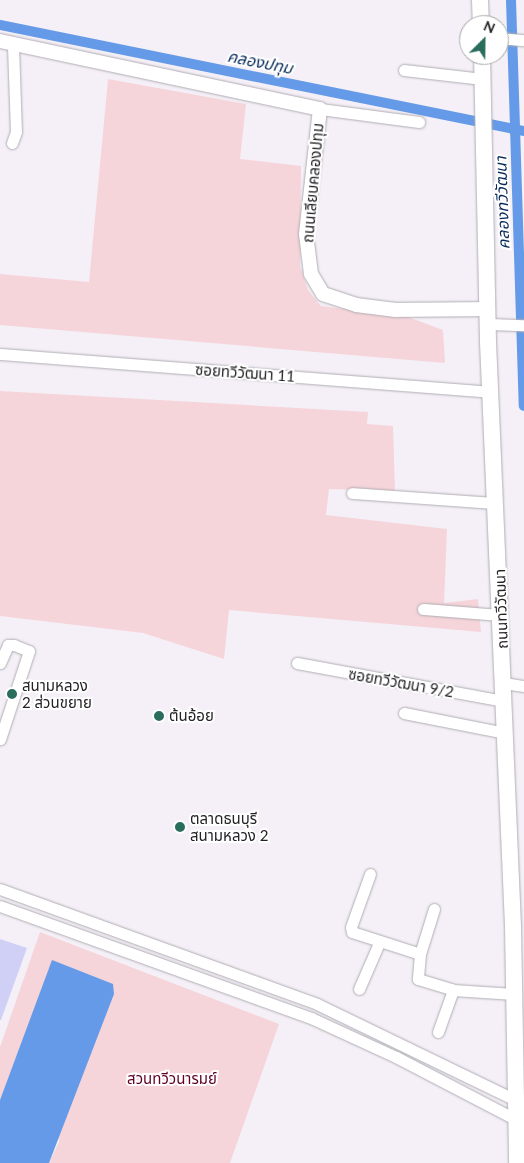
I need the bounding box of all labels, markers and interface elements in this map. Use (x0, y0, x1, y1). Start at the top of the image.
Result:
north arrow (459, 15, 509, 65)
text: N (481, 17, 498, 37)
water label: คลองปทุม (226, 46, 294, 78)
street label: ถนนเลียบคลองปทุม (299, 122, 327, 244)
water label: คลองทวีวัฒนา (491, 156, 513, 250)
street label: ซอยทวีวัฒนา 11 (195, 361, 295, 385)
street label: ถนนทวีวัฒนา (491, 569, 511, 649)
street label: ซอยทวีวัฒนา 9/2 (347, 665, 455, 701)
place label: สนามหลวง 2 ส่วนขยาย (22, 676, 92, 711)
marker: สนามหลวง 2 ส่วนขยาย (6, 688, 18, 700)
place label: ต้นอ้อย (169, 707, 214, 725)
marker: ต้นอ้อย (153, 710, 165, 722)
place label: ตลาดธนบุรี สนามหลวง 2 (190, 809, 268, 844)
marker: ตลาดธนบุรี สนามหลวง 2 (174, 821, 186, 833)
park label: สวนทวีวนารมย์ (127, 1070, 217, 1088)

